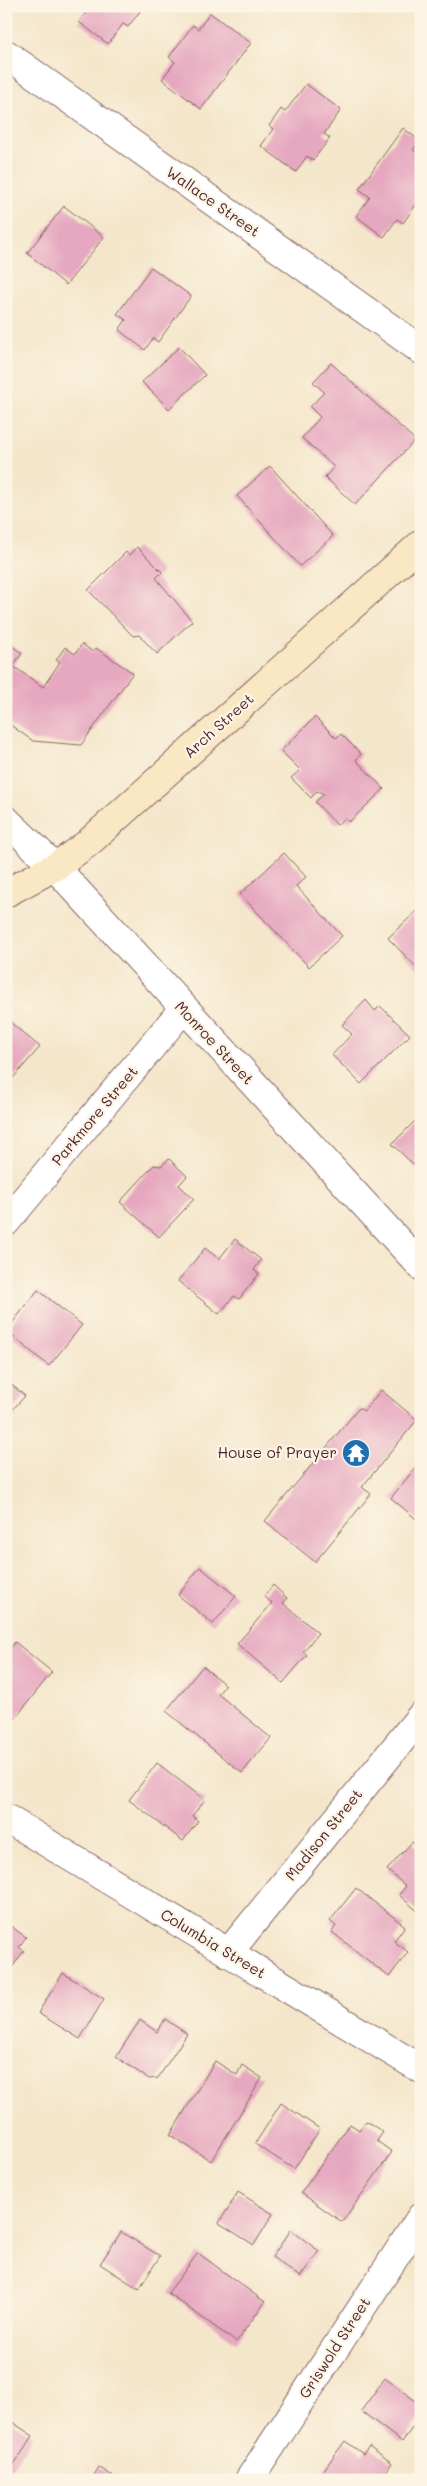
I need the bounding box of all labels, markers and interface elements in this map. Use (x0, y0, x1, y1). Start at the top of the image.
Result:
street label: Wallace Street (163, 161, 264, 241)
street label: Arch Street (179, 688, 258, 762)
street label: Monroe Street (171, 996, 259, 1088)
street label: Parkmore Street (47, 1061, 142, 1169)
temple icon: House of Prayer (341, 1438, 371, 1468)
place label: House of Prayer (218, 1442, 337, 1462)
street label: Madison Street (280, 1784, 366, 1884)
street label: Columbia Street (157, 1904, 270, 1983)
street label: Griswold Street (294, 2293, 374, 2402)

